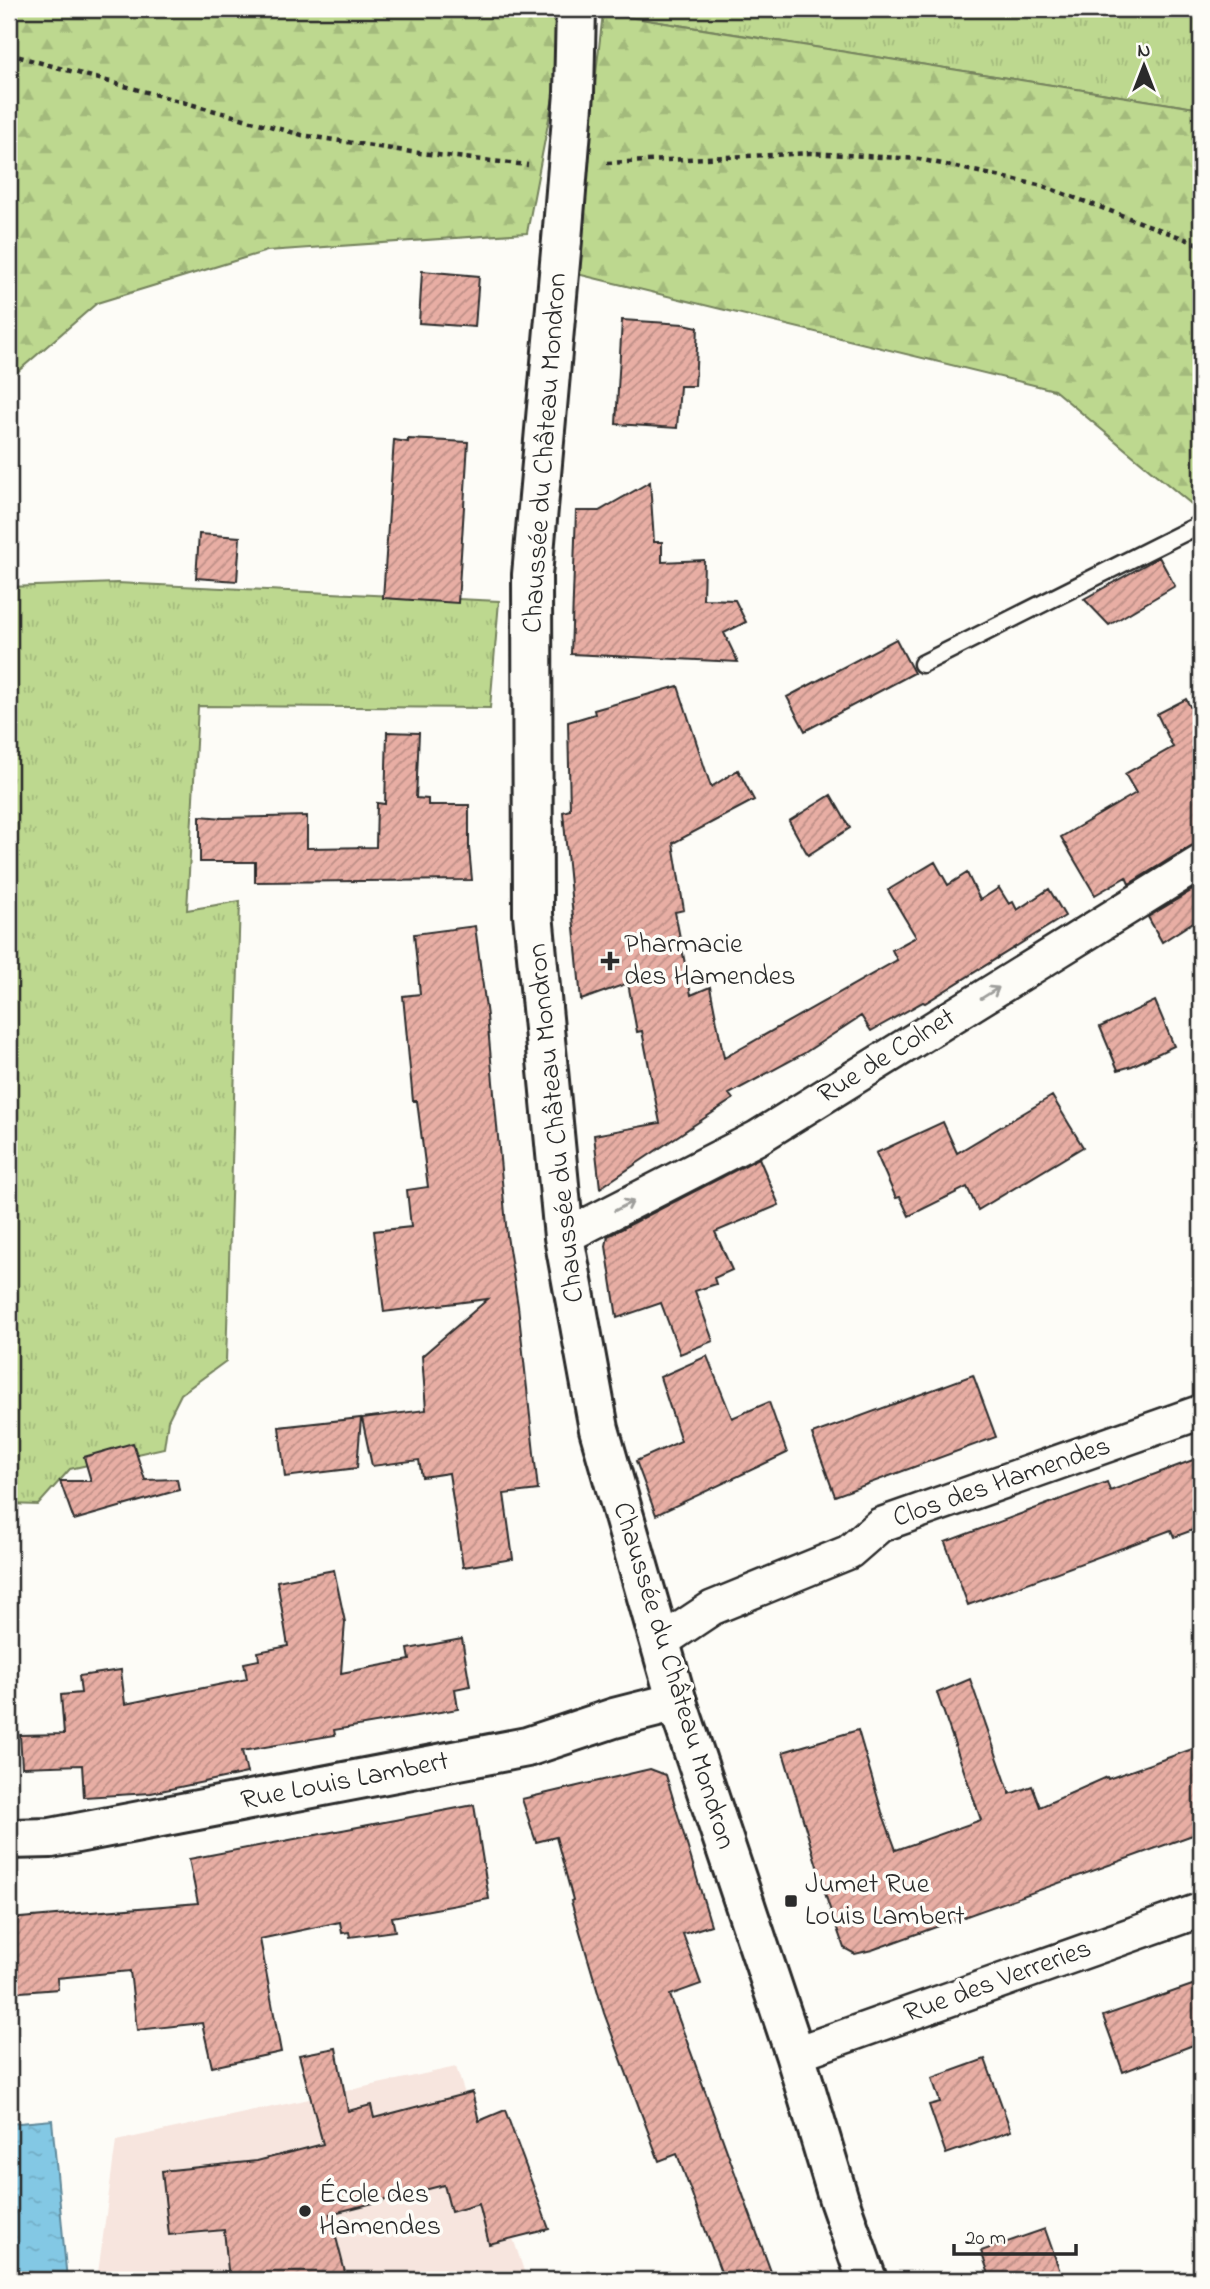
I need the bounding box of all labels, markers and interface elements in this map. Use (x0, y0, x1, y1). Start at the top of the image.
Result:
north arrow (1108, 32, 1178, 102)
text: N (1138, 38, 1151, 65)
street label: Chaussée du Château Mondron (513, 272, 579, 634)
place label: Pharmacie des Hamendes (624, 925, 796, 998)
street label: Chaussée du Château Mondron (518, 941, 596, 1305)
marker: Pharmacie des Hamendes (602, 953, 618, 969)
one-way arrow (980, 986, 999, 1001)
street label: Rue de Colnet (810, 998, 964, 1116)
one-way arrow (613, 1199, 634, 1213)
street label: Clos des Hamendes (888, 1427, 1116, 1539)
street label: Chaussée du Château Mondron (601, 1497, 745, 1855)
street label: Rue Louis Lambert (238, 1742, 452, 1822)
place label: Jumet Rue Louis Lambert (805, 1865, 965, 1938)
marker: Jumet Rue Louis Lambert (783, 1893, 799, 1909)
street label: Rue des Verreries (899, 1929, 1097, 2035)
place label: École des Hamendes (319, 2175, 441, 2248)
marker: École des Hamendes (297, 2203, 313, 2219)
scale bar (954, 2212, 1077, 2256)
text: 20 m (965, 2224, 1006, 2254)

